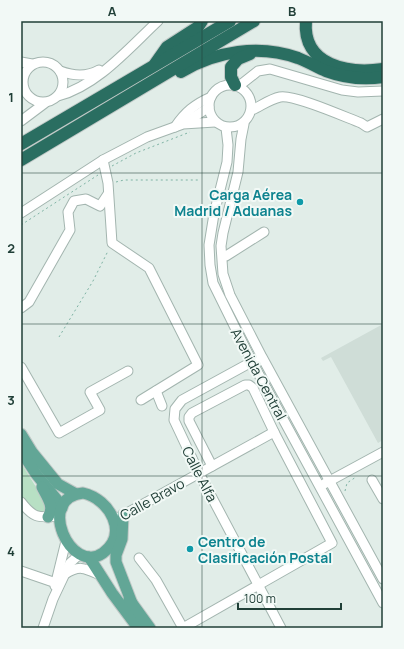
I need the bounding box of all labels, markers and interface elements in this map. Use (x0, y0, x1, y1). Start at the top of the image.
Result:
text: A (108, 2, 117, 20)
text: B (288, 2, 296, 20)
text: 1 (8, 88, 14, 106)
place label: Carga Aérea Madrid / Aduanas (174, 185, 292, 220)
marker: Carga Aérea Madrid / Aduanas (295, 197, 305, 207)
text: 2 (7, 239, 15, 257)
street label: Avenida Central (227, 325, 291, 423)
text: 3 (7, 391, 15, 409)
street label: Calle Alfa (178, 443, 222, 505)
street label: Calle Bravo (116, 473, 188, 525)
place label: Centro de Clasificación Postal (198, 532, 332, 567)
text: 4 (7, 542, 15, 560)
marker: Centro de Clasificación Postal (185, 544, 195, 554)
scale bar (238, 585, 341, 611)
text: 100 m (244, 590, 276, 607)

